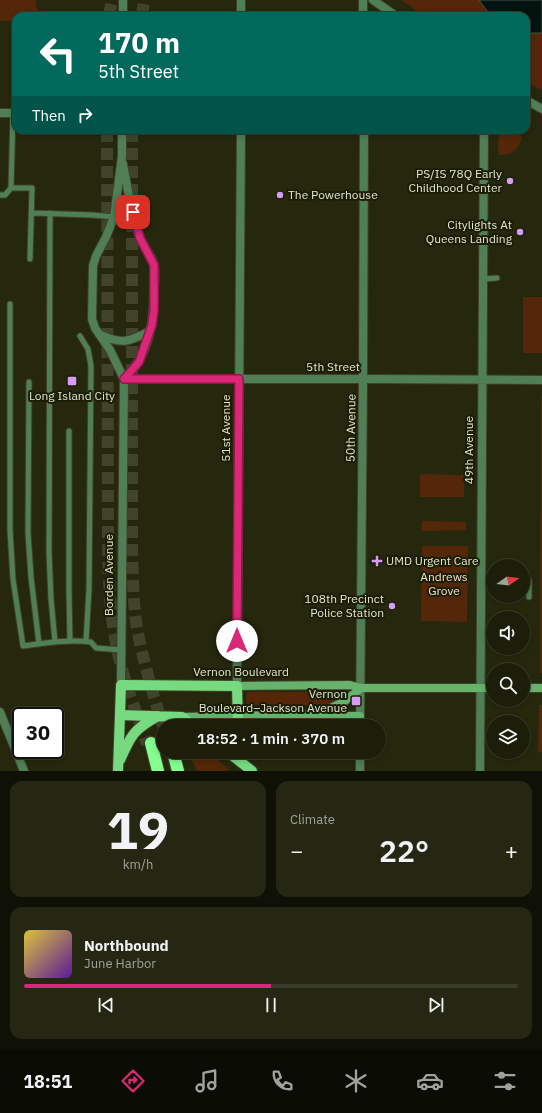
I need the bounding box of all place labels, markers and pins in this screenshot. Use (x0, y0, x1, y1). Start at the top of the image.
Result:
place label: PS/IS 78Q Early Childhood Center (408, 166, 503, 195)
marker: PS/IS 78Q Early Childhood Center (505, 176, 515, 186)
place label: The Powerhouse (288, 187, 378, 202)
marker: The Powerhouse (275, 190, 285, 200)
pin (116, 195, 150, 229)
place label: Citylights At Queens Landing (426, 217, 513, 246)
marker: Citylights At Queens Landing (515, 227, 525, 237)
marker: Long Island City (66, 375, 78, 387)
place label: Long Island City (29, 388, 115, 403)
place label: UMD Urgent Care (386, 553, 479, 568)
marker: UMD Urgent Care (371, 555, 383, 567)
place label: 108th Precinct Police Station (304, 591, 384, 620)
marker: 108th Precinct Police Station (387, 601, 397, 611)
place label: Vernon Boulevard–Jackson Avenue (199, 686, 347, 715)
marker: Vernon Boulevard–Jackson Avenue (350, 695, 362, 707)

